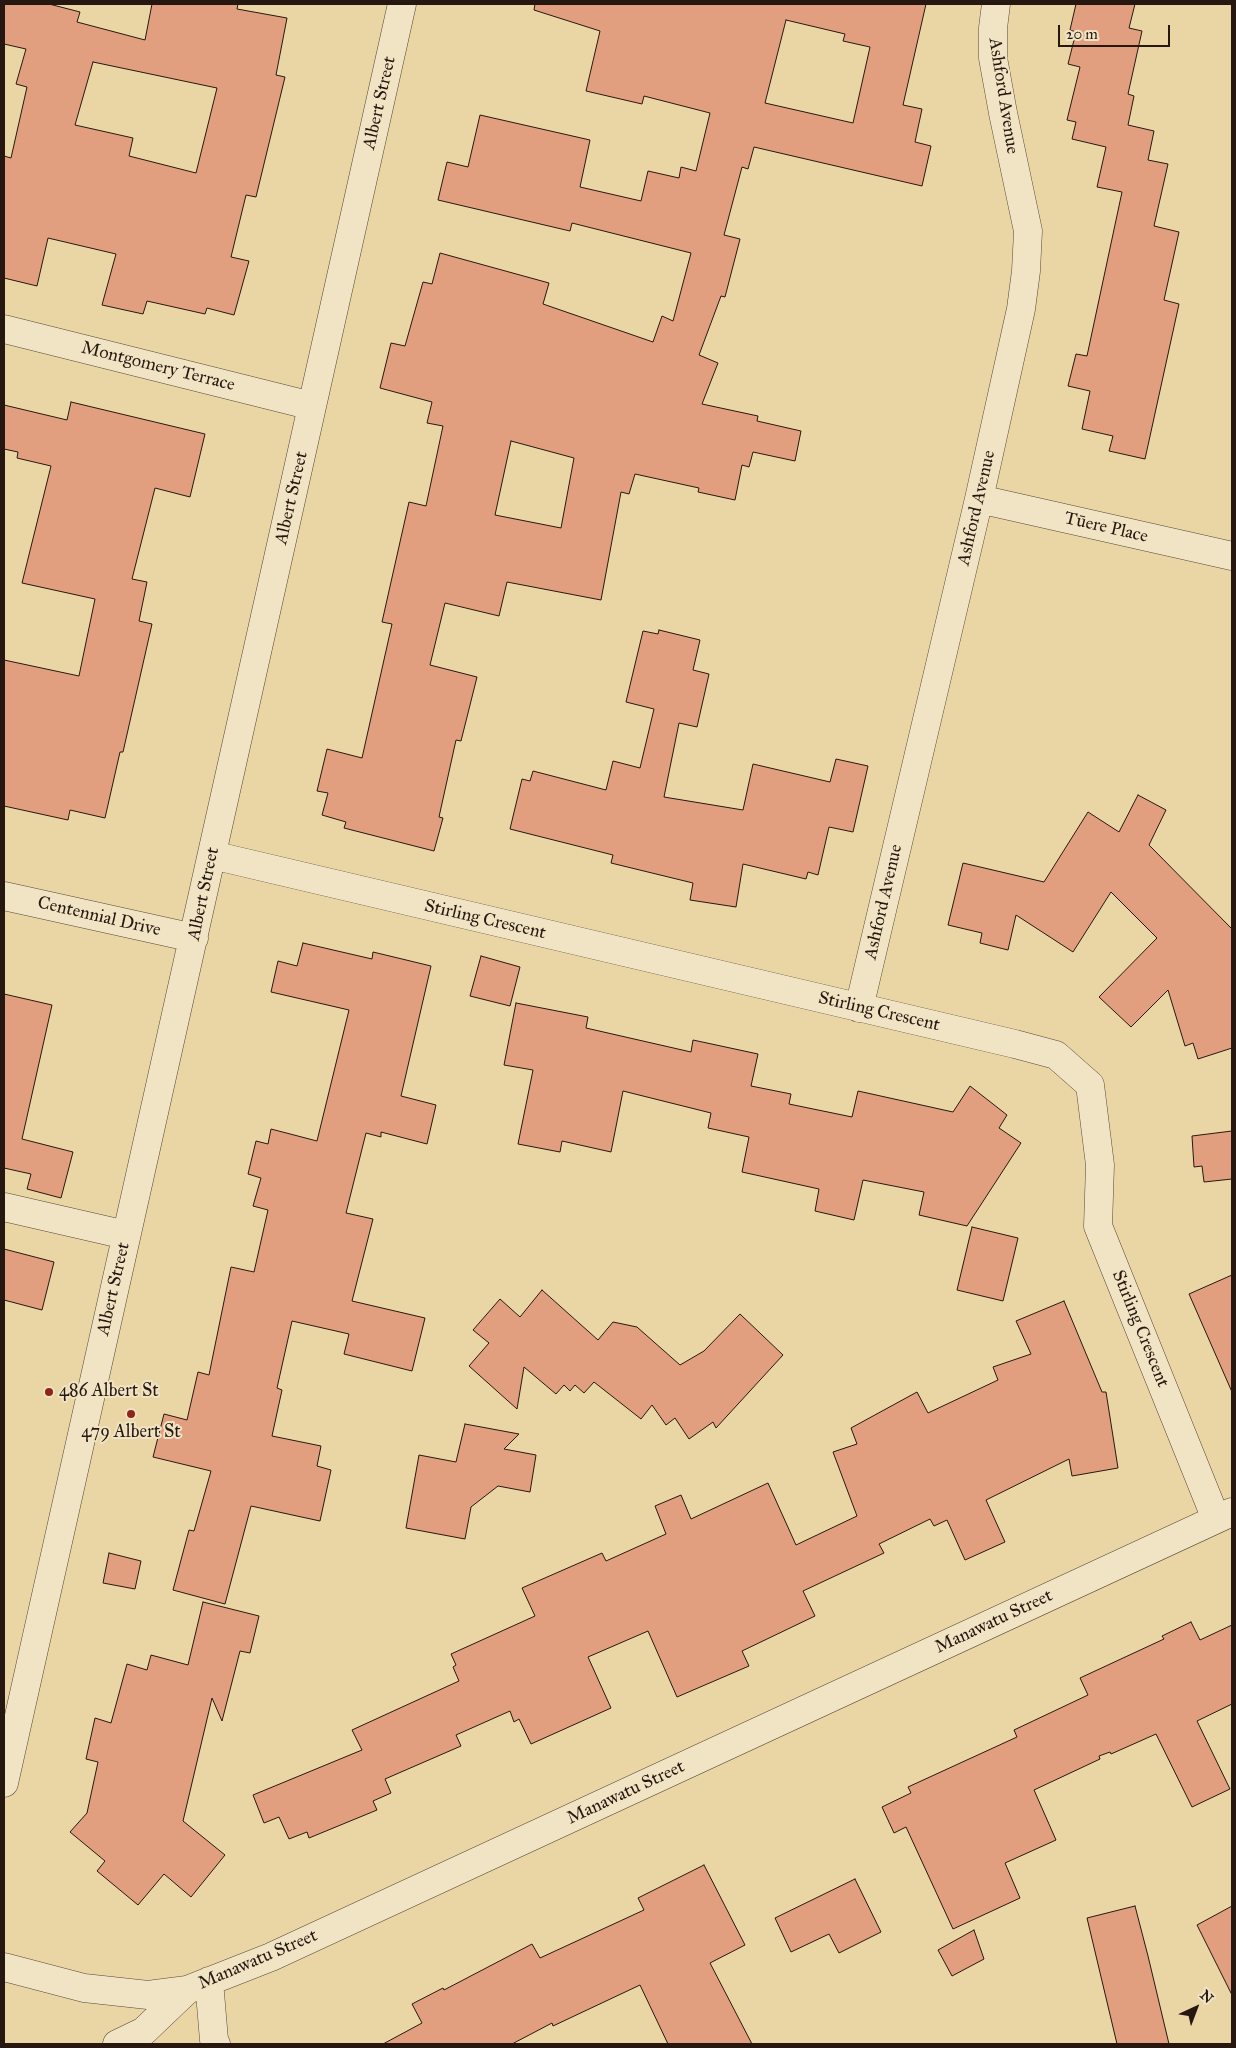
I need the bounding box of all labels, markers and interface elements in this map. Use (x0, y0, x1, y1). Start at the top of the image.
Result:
scale bar (1061, 15, 1174, 47)
text: 20 m (1066, 25, 1098, 43)
street label: Ashford Avenue (983, 36, 1023, 156)
street label: Albert Street (359, 54, 401, 152)
street label: Montgomery Terrace (79, 337, 237, 397)
street label: Ashford Avenue (953, 448, 1001, 568)
street label: Albert Street (271, 449, 313, 547)
street label: Tūere Place (1062, 508, 1150, 548)
street label: Ashford Avenue (860, 842, 908, 962)
street label: Albert Street (184, 845, 224, 943)
street label: Centennial Drive (35, 892, 163, 942)
street label: Stirling Crescent (422, 896, 548, 944)
street label: Stirling Crescent (816, 988, 942, 1036)
street label: Albert Street (93, 1240, 135, 1338)
street label: Stirling Crescent (1107, 1267, 1173, 1391)
place label: 486 Albert St (59, 1381, 159, 1403)
marker: 486 Albert St (43, 1386, 55, 1398)
marker: 479 Albert St (125, 1408, 137, 1420)
place label: 479 Albert St (81, 1422, 181, 1444)
street label: Manawatu Street (932, 1585, 1056, 1659)
street label: Manawatu Street (564, 1756, 688, 1830)
street label: Manawatu Street (195, 1925, 321, 1995)
north arrow (1171, 1983, 1221, 2033)
text: N (1196, 1986, 1217, 2007)

